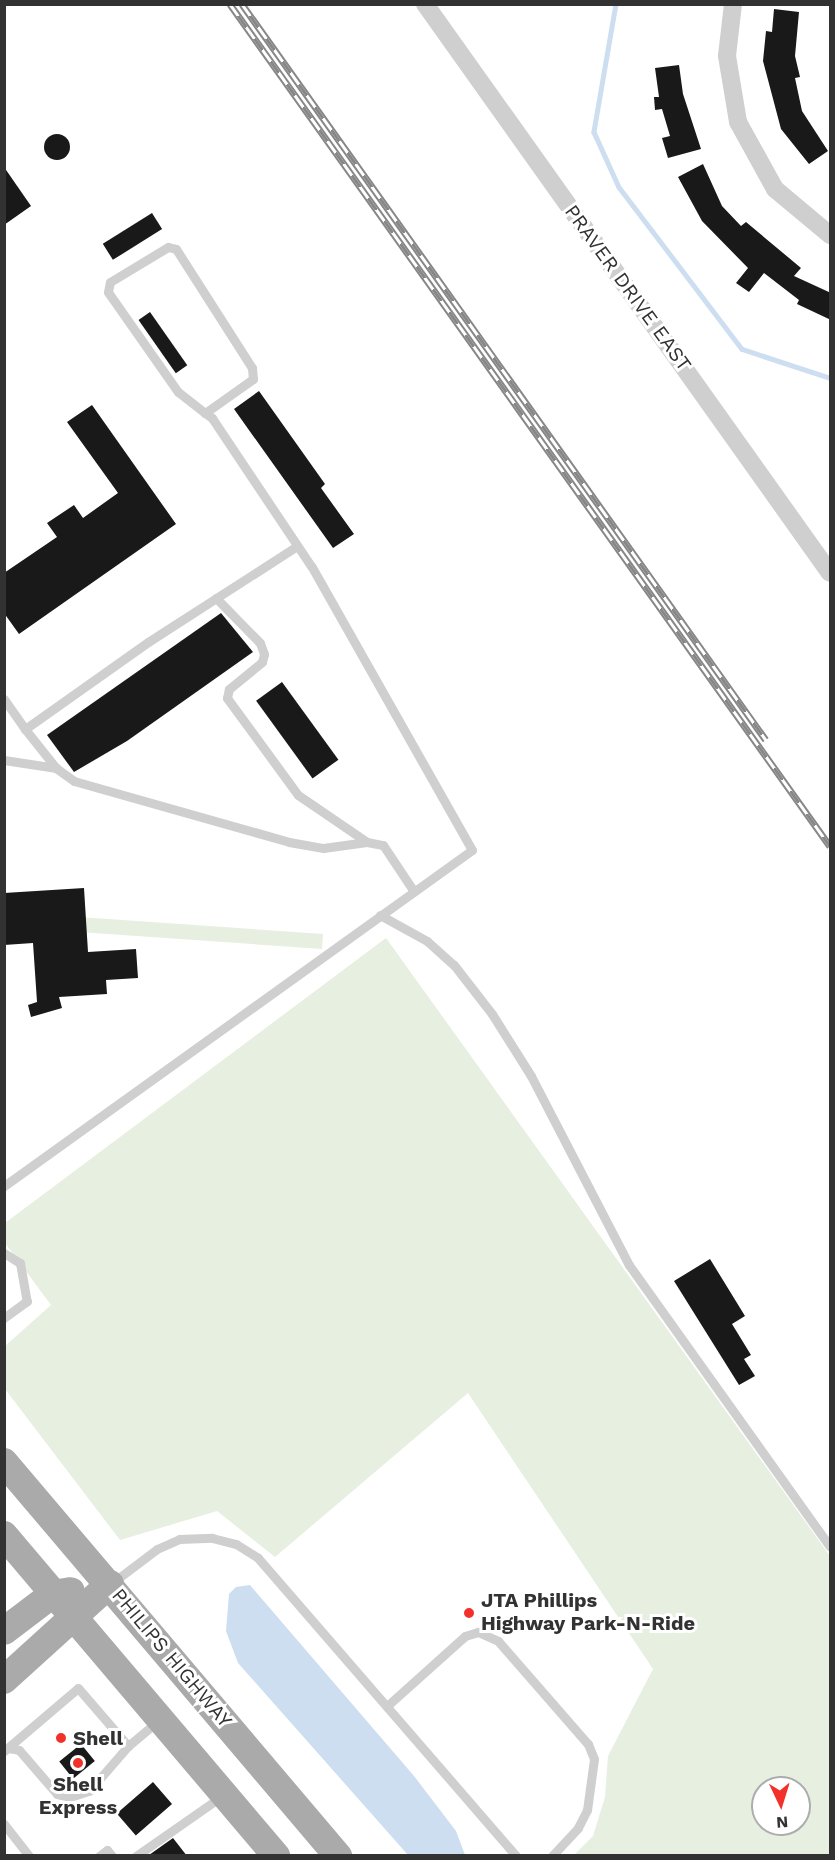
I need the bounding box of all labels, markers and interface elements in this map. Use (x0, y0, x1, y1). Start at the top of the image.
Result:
street label: PRAVER DRIVE EAST (560, 200, 696, 376)
street label: PHILIPS HIGHWAY (107, 1584, 237, 1732)
place label: JTA Phillips Highway Park-N-Ride (481, 1589, 695, 1636)
marker: JTA Phillips Highway Park-N-Ride (462, 1606, 476, 1620)
place label: Shell (73, 1726, 123, 1750)
marker: Shell (54, 1731, 68, 1745)
marker: Shell Express (71, 1756, 85, 1770)
place label: Shell Express (39, 1772, 117, 1819)
north arrow (751, 1776, 811, 1836)
text: N (776, 1813, 789, 1832)

